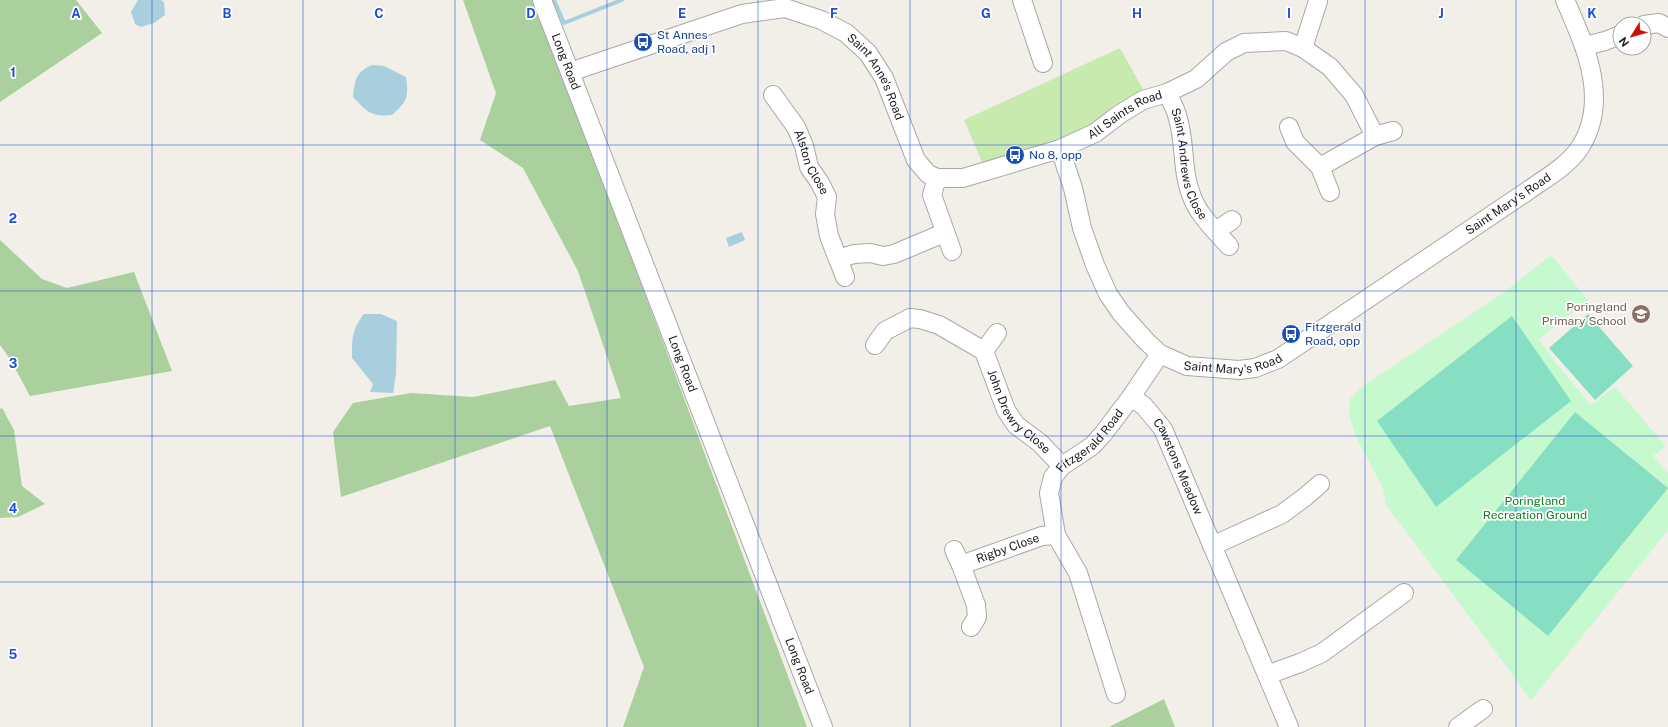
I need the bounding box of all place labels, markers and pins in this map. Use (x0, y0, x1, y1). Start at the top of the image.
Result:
place label: St Annes Road, adj 1 (657, 28, 716, 56)
bus stop icon: St Annes Road, adj 1 (632, 31, 654, 53)
bus stop icon: No 8, opp (1004, 144, 1026, 166)
place label: No 8, opp (1029, 148, 1082, 162)
place label: Poringland Primary School (1542, 300, 1627, 328)
school or university icon: Poringland Primary School (1630, 303, 1652, 325)
place label: Fitzgerald Road, opp (1305, 320, 1361, 348)
bus stop icon: Fitzgerald Road, opp (1280, 323, 1302, 345)

